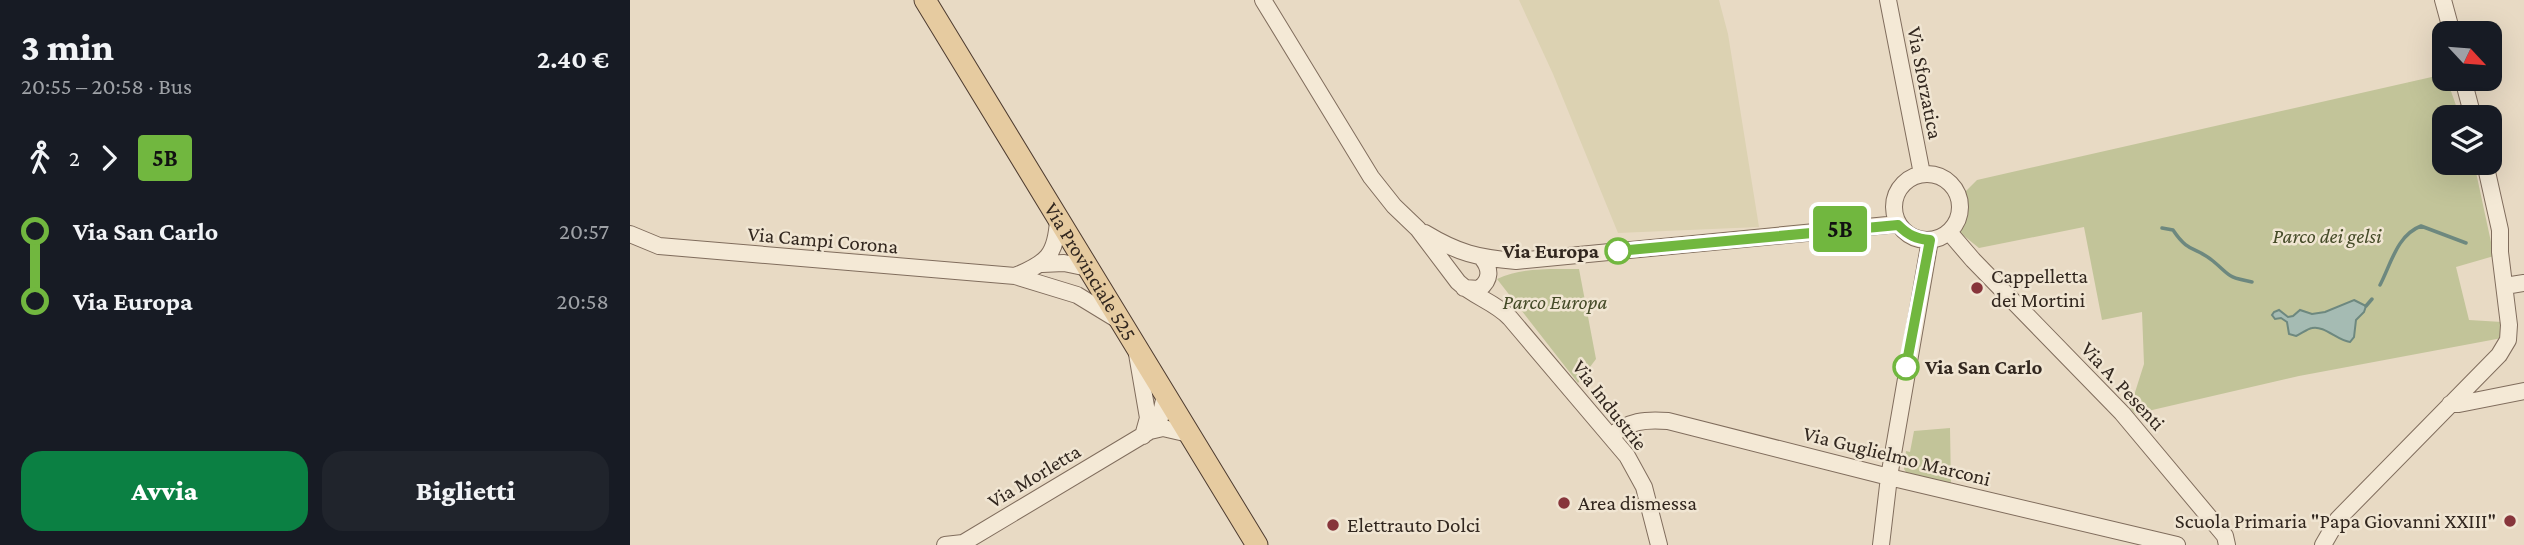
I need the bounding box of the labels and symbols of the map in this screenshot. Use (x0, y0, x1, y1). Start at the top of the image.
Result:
north arrow (2432, 21, 2502, 91)
street label: Via Sforzatica (1902, 25, 1948, 142)
street label: Via Provinciale 525 (1039, 198, 1142, 345)
line badge: 5B (1808, 206, 1872, 252)
street label: Via Campi Corona (747, 221, 900, 259)
park label: Parco dei gelsi (2272, 224, 2382, 248)
marker: Via Europa (1605, 238, 1631, 264)
place label: Via Europa (1501, 239, 1600, 263)
place label: Cappelletta dei Mortini (1991, 264, 2088, 312)
marker: Cappelletta dei Mortini (1969, 280, 1985, 296)
park label: Parco Europa (1503, 290, 1608, 314)
street label: Via A. Pesenti (2076, 337, 2170, 436)
marker: Via San Carlo (1893, 354, 1919, 380)
street label: Via Industrie (1567, 355, 1653, 455)
place label: Via San Carlo (1924, 355, 2042, 379)
street label: Via Guglielmo Marconi (1801, 421, 1994, 491)
street label: Via Morletta (983, 439, 1085, 513)
place label: Area dismessa (1578, 491, 1697, 515)
marker: Area dismessa (1556, 495, 1572, 511)
place label: Scuola Primaria "Papa Giovanni XXIII" (2175, 509, 2496, 533)
place label: Elettrauto Dolci (1347, 513, 1481, 537)
marker: Scuola Primaria "Papa Giovanni XXIII" (2502, 513, 2518, 529)
marker: Elettrauto Dolci (1325, 517, 1341, 533)

